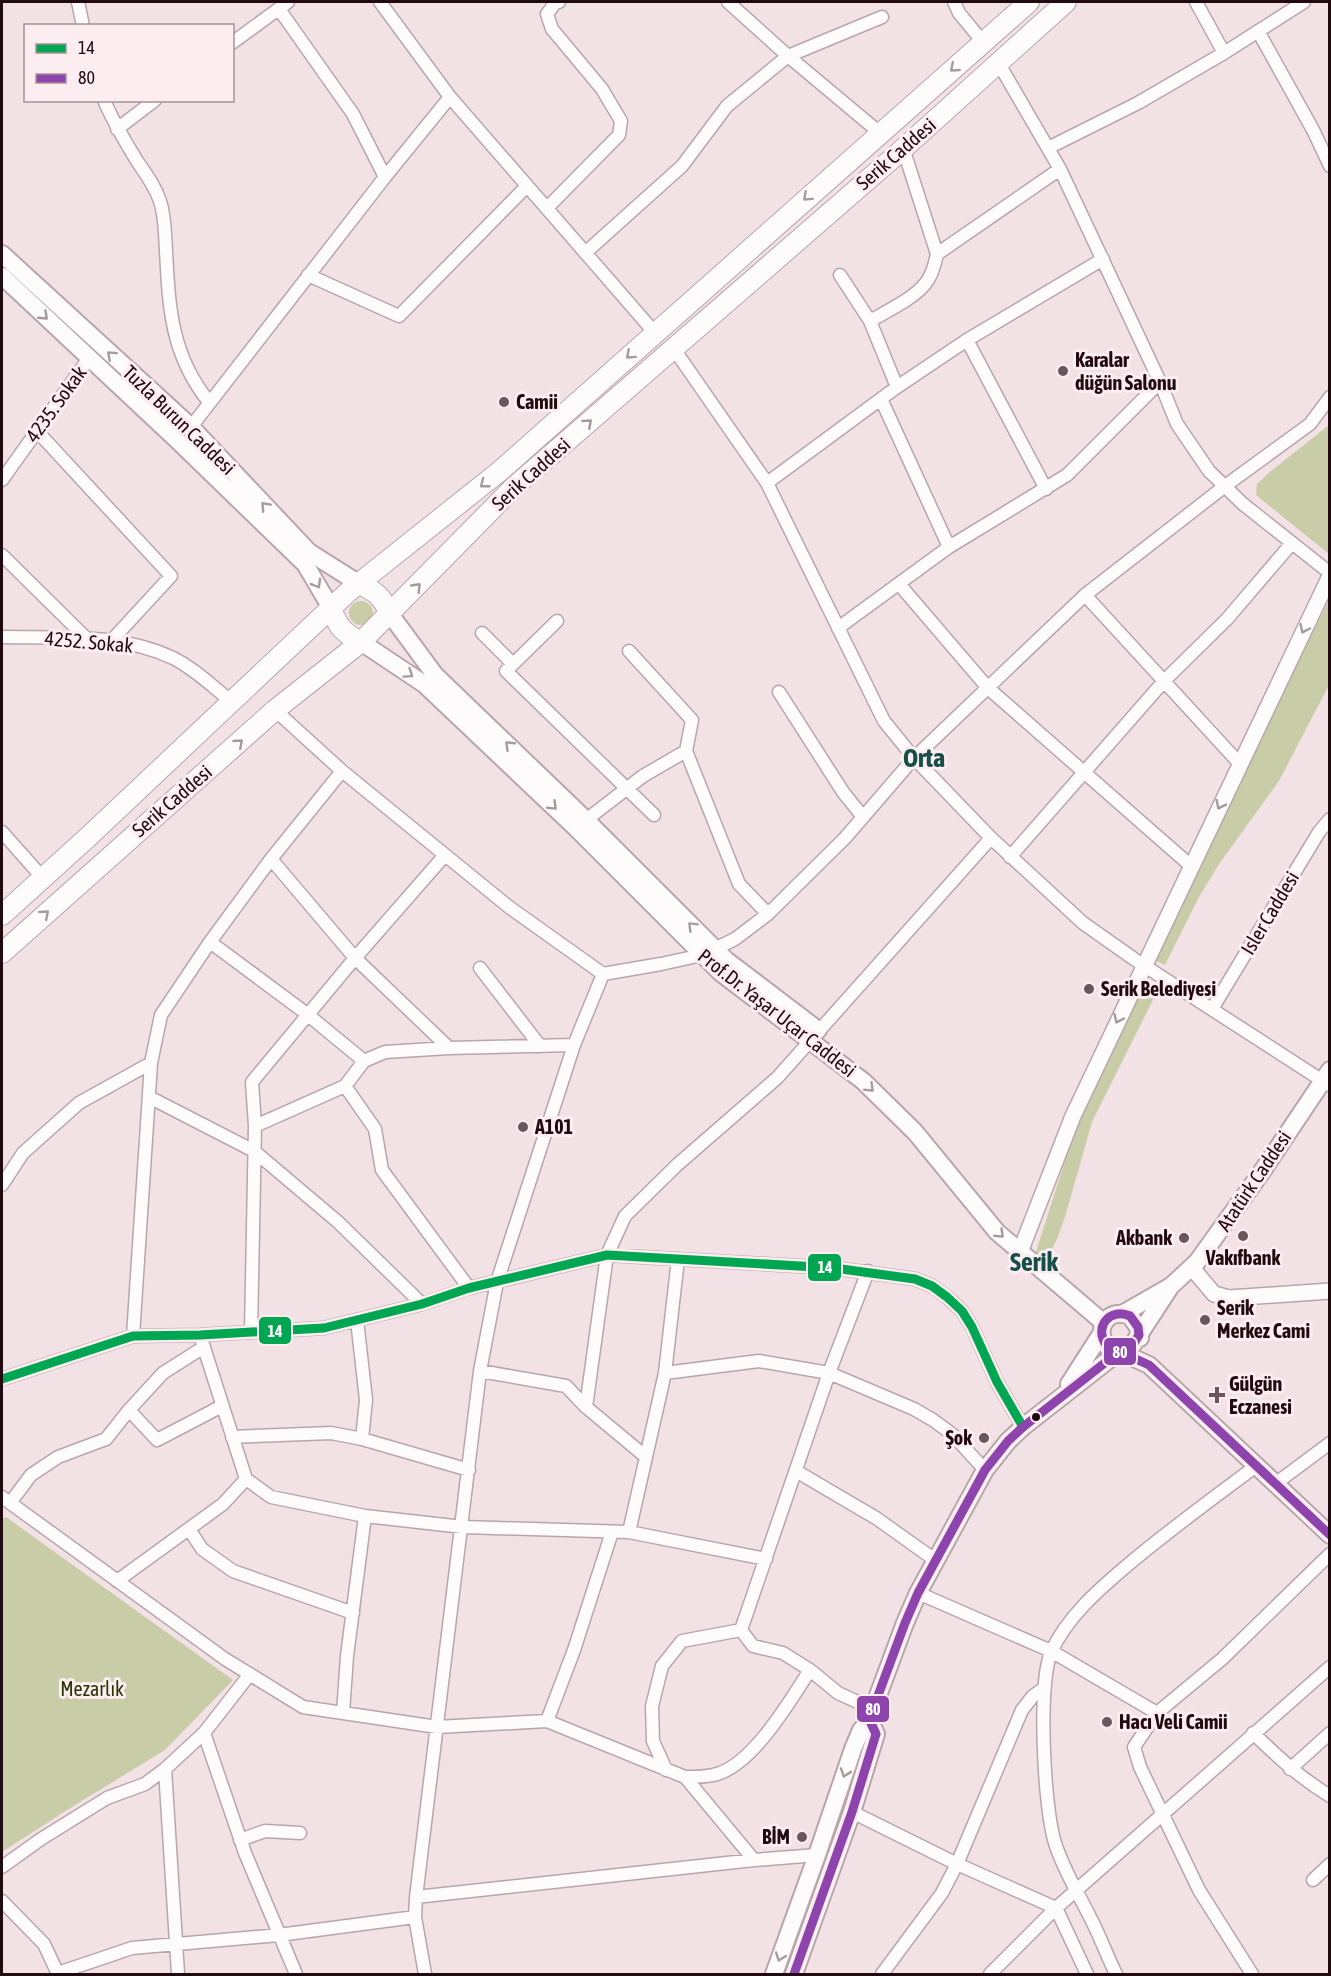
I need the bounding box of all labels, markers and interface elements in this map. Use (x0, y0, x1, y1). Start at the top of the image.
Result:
legend (24, 24, 234, 102)
text: 14 (78, 37, 95, 58)
one-way arrow (950, 61, 961, 72)
text: 80 (78, 67, 95, 88)
street label: Serik Caddesi (851, 113, 940, 194)
one-way arrow (804, 190, 814, 201)
one-way arrow (37, 309, 48, 320)
one-way arrow (627, 348, 637, 359)
place label: Karalar düğün Salonu (1075, 348, 1177, 394)
one-way arrow (107, 351, 117, 362)
street label: Tuzla Burun Caddesi (118, 360, 240, 479)
street label: 4235. Sokak (20, 361, 91, 446)
marker: Karalar düğün Salonu (1056, 364, 1070, 378)
place label: Camii (516, 390, 558, 413)
marker: Camii (497, 395, 511, 409)
one-way arrow (581, 419, 592, 430)
street label: Serik Caddesi (487, 432, 575, 515)
one-way arrow (480, 476, 491, 487)
one-way arrow (261, 503, 272, 514)
one-way arrow (310, 578, 322, 589)
one-way arrow (409, 583, 420, 594)
one-way arrow (1300, 623, 1312, 634)
street label: 4252. Sokak (44, 626, 134, 657)
one-way arrow (403, 667, 414, 678)
one-way arrow (232, 739, 242, 750)
one-way arrow (505, 741, 515, 752)
district label: Orta (903, 743, 945, 773)
street label: Serik Caddesi (127, 760, 216, 841)
one-way arrow (546, 799, 556, 810)
one-way arrow (1216, 799, 1228, 810)
street label: Isler Caddesi (1236, 867, 1303, 959)
one-way arrow (38, 910, 49, 921)
one-way arrow (689, 922, 700, 933)
street label: Prof.Dr. Yaşar Uçar Caddesi (694, 944, 861, 1081)
place label: Serik Belediyesi (1101, 977, 1216, 1000)
marker: Serik Belediyesi (1082, 982, 1096, 996)
one-way arrow (1113, 1012, 1125, 1023)
one-way arrow (863, 1081, 874, 1092)
place label: A101 (534, 1115, 573, 1138)
marker: A101 (516, 1120, 530, 1134)
street label: Atatürk Caddesi (1212, 1126, 1295, 1235)
place label: Akbank (1115, 1226, 1172, 1249)
one-way arrow (993, 1227, 1003, 1238)
marker: Vakıfbank (1236, 1229, 1250, 1243)
marker: Akbank (1177, 1231, 1191, 1245)
place label: Vakıfbank (1205, 1246, 1280, 1269)
district label: Serik (1010, 1247, 1058, 1277)
line badge: 14 (807, 1253, 842, 1282)
text: 14 (817, 1258, 833, 1276)
place label: Serik Merkez Cami (1217, 1296, 1310, 1342)
marker: Serik Merkez Cami (1198, 1313, 1212, 1327)
line badge: 14 (258, 1316, 292, 1345)
text: 14 (267, 1322, 283, 1340)
line badge: 80 (1103, 1337, 1137, 1366)
text: 80 (1112, 1343, 1128, 1361)
place label: Gülgün Eczanesi (1229, 1372, 1292, 1418)
marker: Gülgün Eczanesi (1210, 1388, 1224, 1402)
unlabelled marker (1030, 1411, 1042, 1423)
place label: Şok (945, 1426, 972, 1449)
marker: Şok (977, 1431, 991, 1445)
park label: Mezarlık (60, 1677, 124, 1700)
line badge: 80 (856, 1695, 890, 1723)
text: 80 (865, 1700, 881, 1718)
place label: Hacı Veli Camii (1119, 1710, 1227, 1733)
marker: Hacı Veli Camii (1100, 1715, 1114, 1729)
one-way arrow (840, 1767, 852, 1778)
place label: BİM (762, 1825, 790, 1848)
marker: BİM (795, 1830, 809, 1844)
one-way arrow (775, 1951, 788, 1961)

